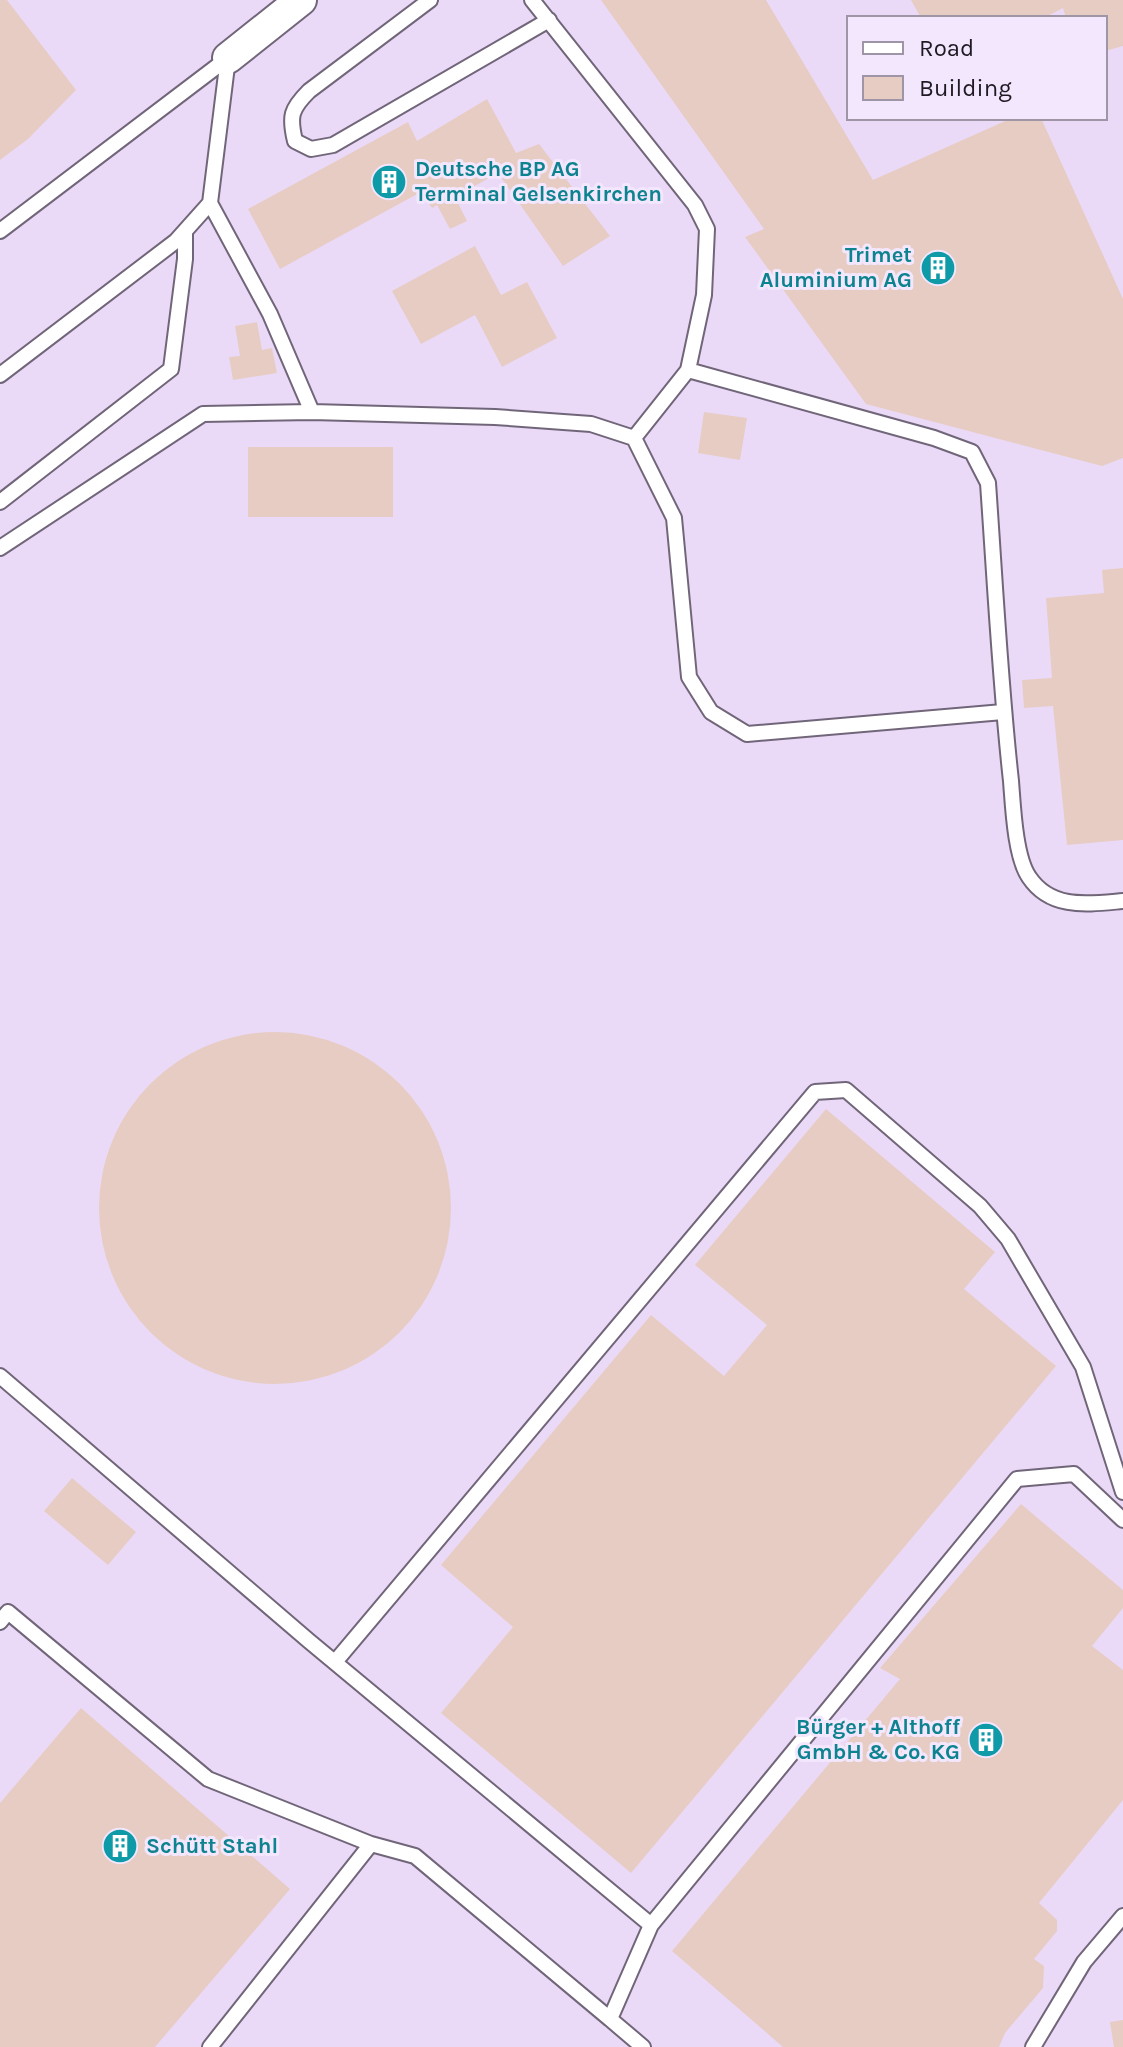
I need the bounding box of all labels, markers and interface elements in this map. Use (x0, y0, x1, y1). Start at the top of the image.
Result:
legend (847, 16, 1107, 120)
text: Road (919, 34, 974, 62)
text: Building (919, 74, 1012, 102)
place label: Deutsche BP AG Terminal Gelsenkirchen (415, 156, 662, 207)
building icon: Deutsche BP AG Terminal Gelsenkirchen (370, 163, 408, 201)
place label: Trimet Aluminium AG (760, 242, 912, 293)
building icon: Trimet Aluminium AG (919, 249, 957, 287)
place label: Bürger + Althoff GmbH & Co. KG (796, 1714, 961, 1765)
building icon: Bürger + Althoff GmbH & Co. KG (967, 1721, 1005, 1759)
building icon: Schütt Stahl (101, 1827, 139, 1865)
place label: Schütt Stahl (146, 1833, 278, 1859)

